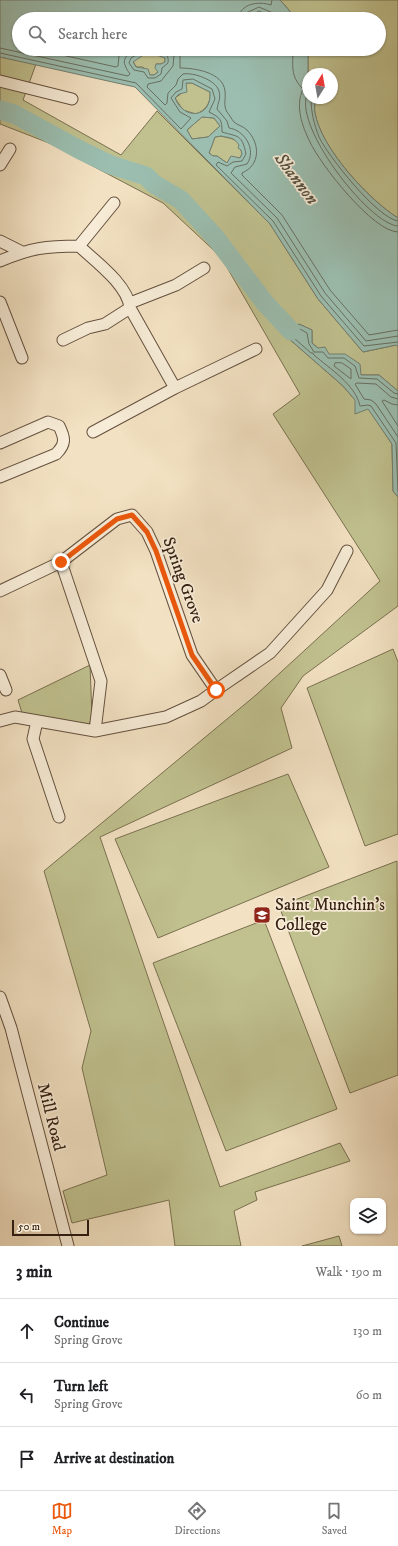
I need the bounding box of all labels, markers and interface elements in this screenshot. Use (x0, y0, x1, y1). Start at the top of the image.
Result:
search box (12, 12, 386, 56)
icon: search (26, 23, 48, 45)
text: Search here (58, 25, 127, 44)
north arrow (302, 68, 338, 104)
water label: Shannon (269, 148, 323, 209)
street label: Spring Grove (157, 534, 209, 626)
route end (52, 553, 70, 571)
route start (207, 681, 225, 699)
place label: Saint Munchin's College (275, 894, 385, 936)
school or university icon: Saint Munchin's College (252, 905, 272, 925)
street label: Mill Road (32, 1081, 70, 1154)
map controls (350, 1198, 386, 1234)
button: layers (350, 1198, 386, 1234)
scale bar (12, 1218, 89, 1237)
text: 50 m (18, 1220, 40, 1234)
text: 3 min (16, 1261, 52, 1283)
text: Walk · 190 m (316, 1264, 382, 1280)
text: Continue (54, 1313, 109, 1332)
icon: ahead (16, 1320, 38, 1342)
text: 130 m (353, 1323, 382, 1339)
text: Spring Grove (54, 1332, 123, 1348)
text: Turn left (54, 1377, 108, 1396)
icon: left (16, 1384, 38, 1406)
text: 60 m (356, 1387, 382, 1403)
text: Spring Grove (54, 1396, 123, 1412)
icon: arrive (16, 1448, 38, 1470)
text: Arrive at destination (54, 1449, 174, 1468)
tab: Map (51, 1500, 73, 1538)
tab: Directions (175, 1500, 220, 1538)
tab: Saved (322, 1500, 347, 1538)

